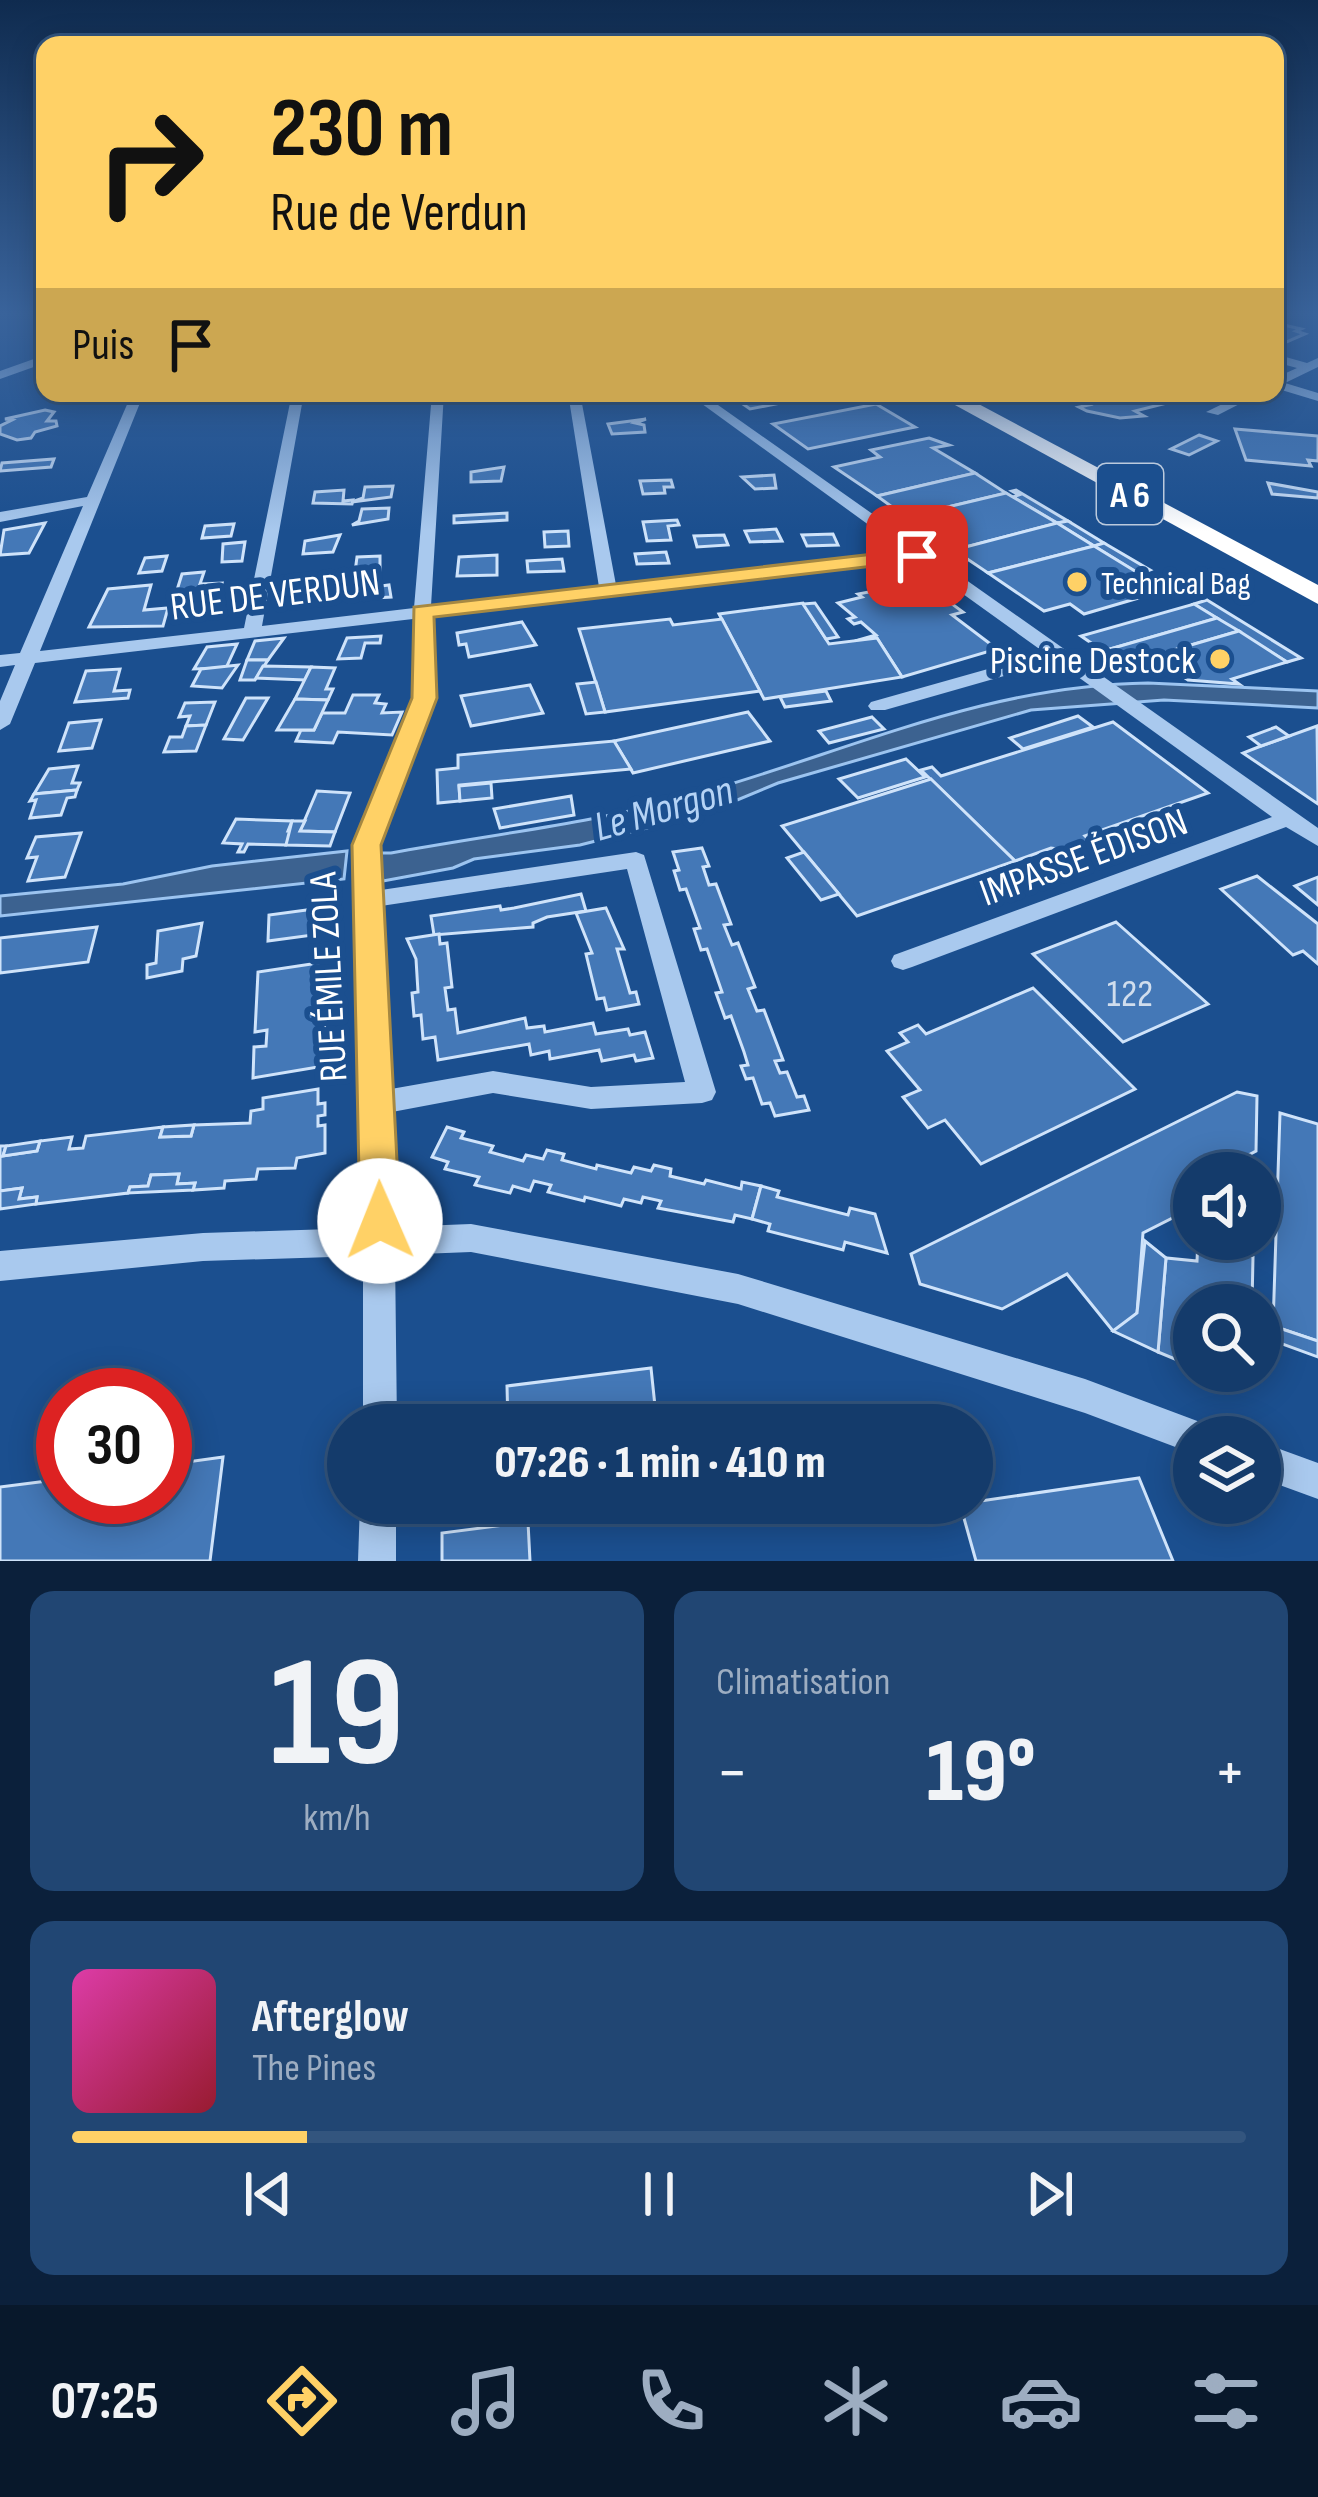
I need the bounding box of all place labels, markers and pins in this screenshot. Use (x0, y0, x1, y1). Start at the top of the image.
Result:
pin (866, 505, 968, 607)
place label: Technical Bag (1101, 564, 1251, 604)
marker: Technical Bag (1064, 569, 1090, 595)
place label: Piscine Destock (990, 638, 1196, 685)
marker: Piscine Destock (1207, 646, 1233, 672)

